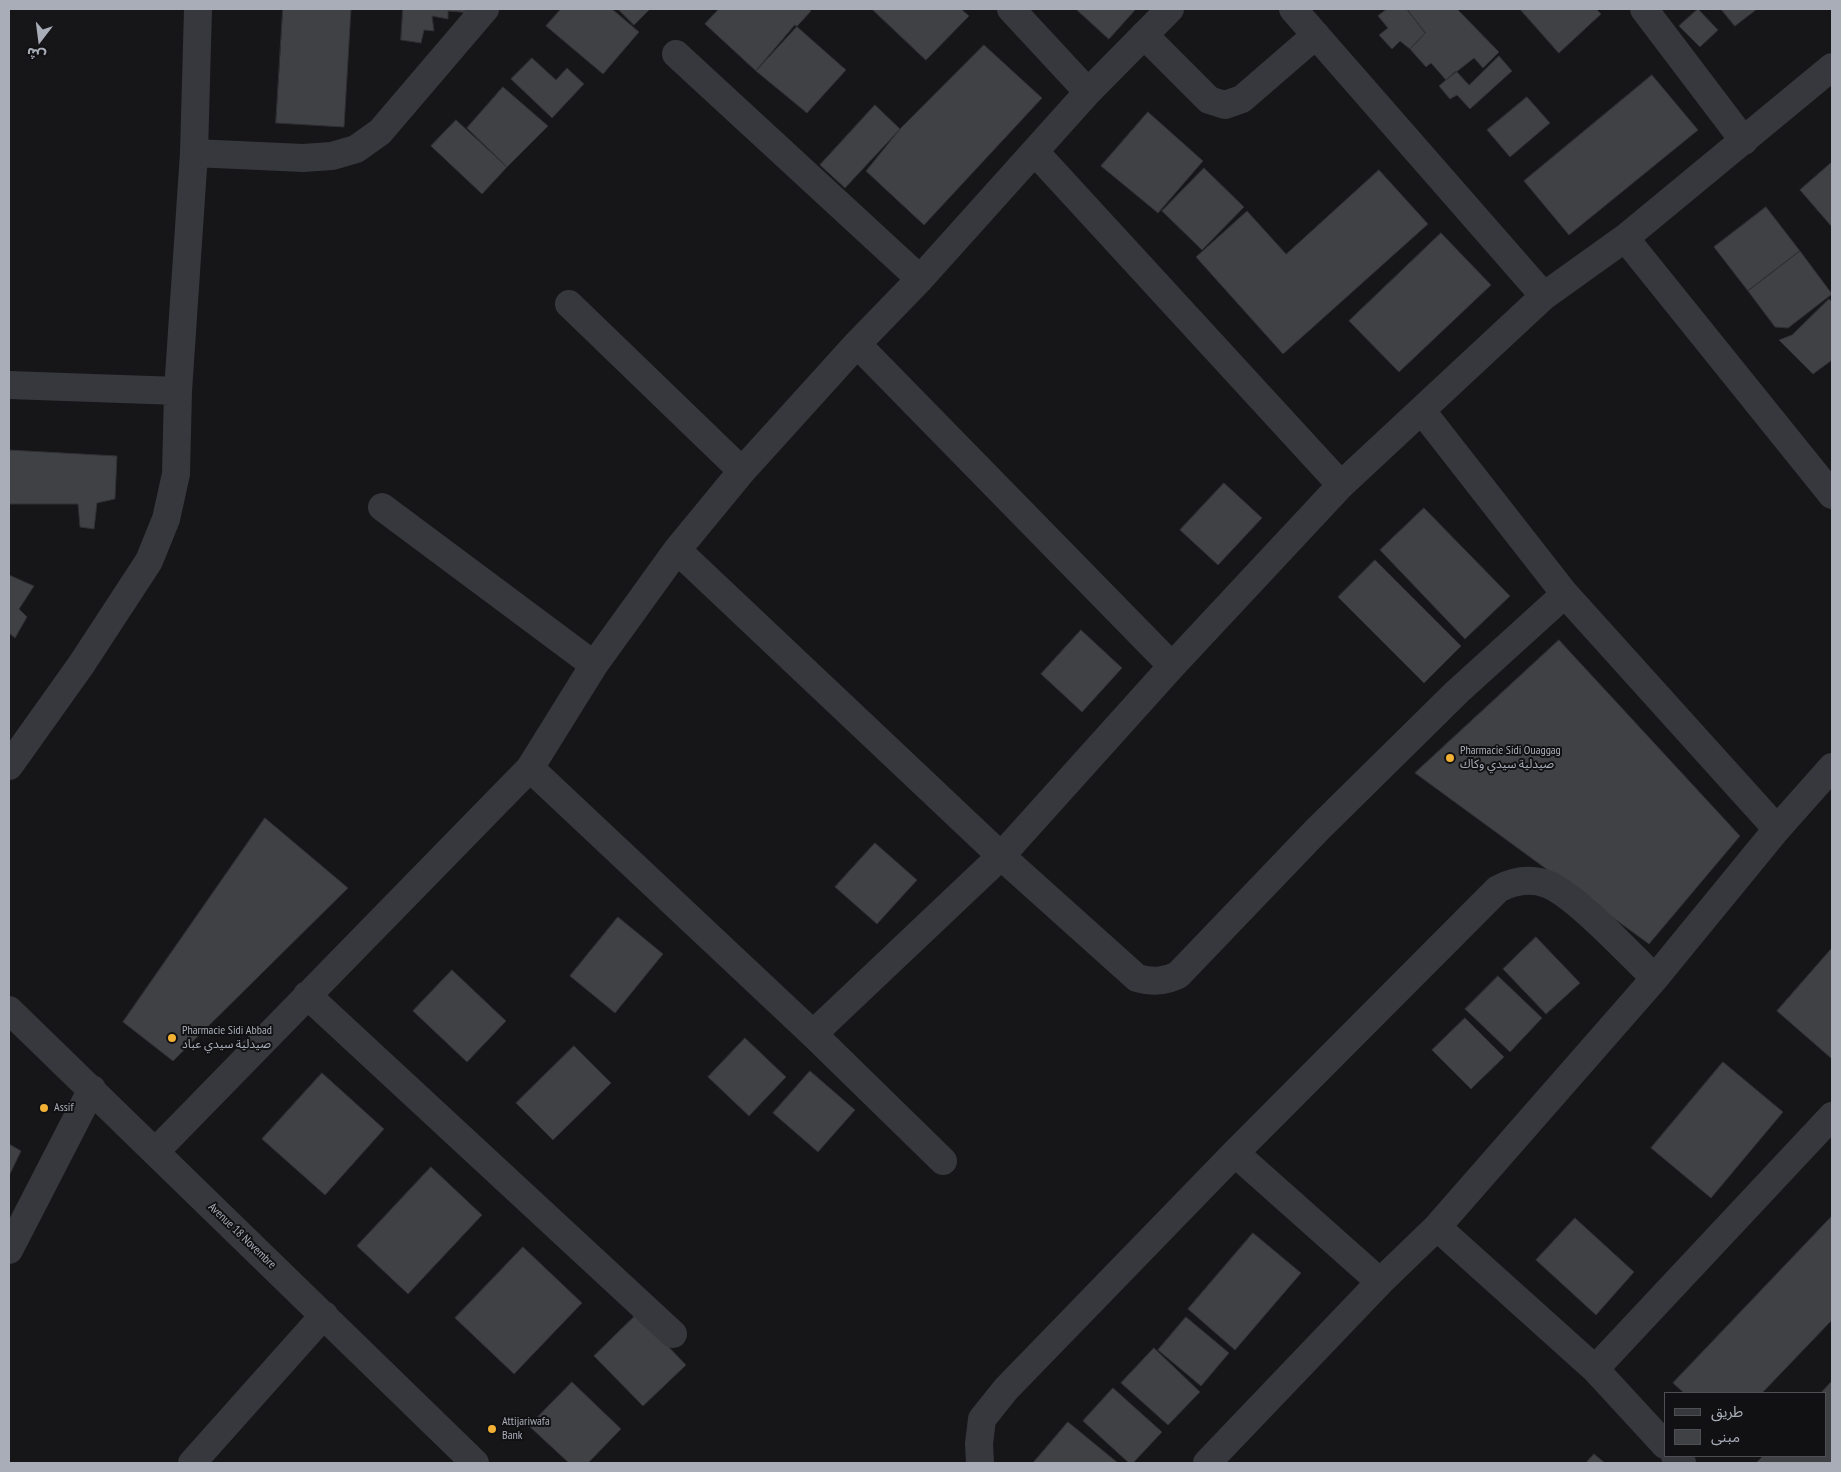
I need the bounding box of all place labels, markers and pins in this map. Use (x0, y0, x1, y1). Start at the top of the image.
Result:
place label: Pharmacie Sidi Ouaggag صيدلية سيدي وكاك (1460, 744, 1561, 772)
marker: Pharmacie Sidi Ouaggag صيدلية سيدي وكاك (1444, 752, 1456, 764)
place label: Pharmacie Sidi Abbad صيدلية سيدي عباد (182, 1024, 272, 1052)
marker: Pharmacie Sidi Abbad صيدلية سيدي عباد (166, 1032, 178, 1044)
place label: Assif (54, 1101, 73, 1115)
marker: Assif (38, 1102, 50, 1114)
place label: Attijariwafa Bank (502, 1415, 550, 1443)
marker: Attijariwafa Bank (486, 1423, 498, 1435)

